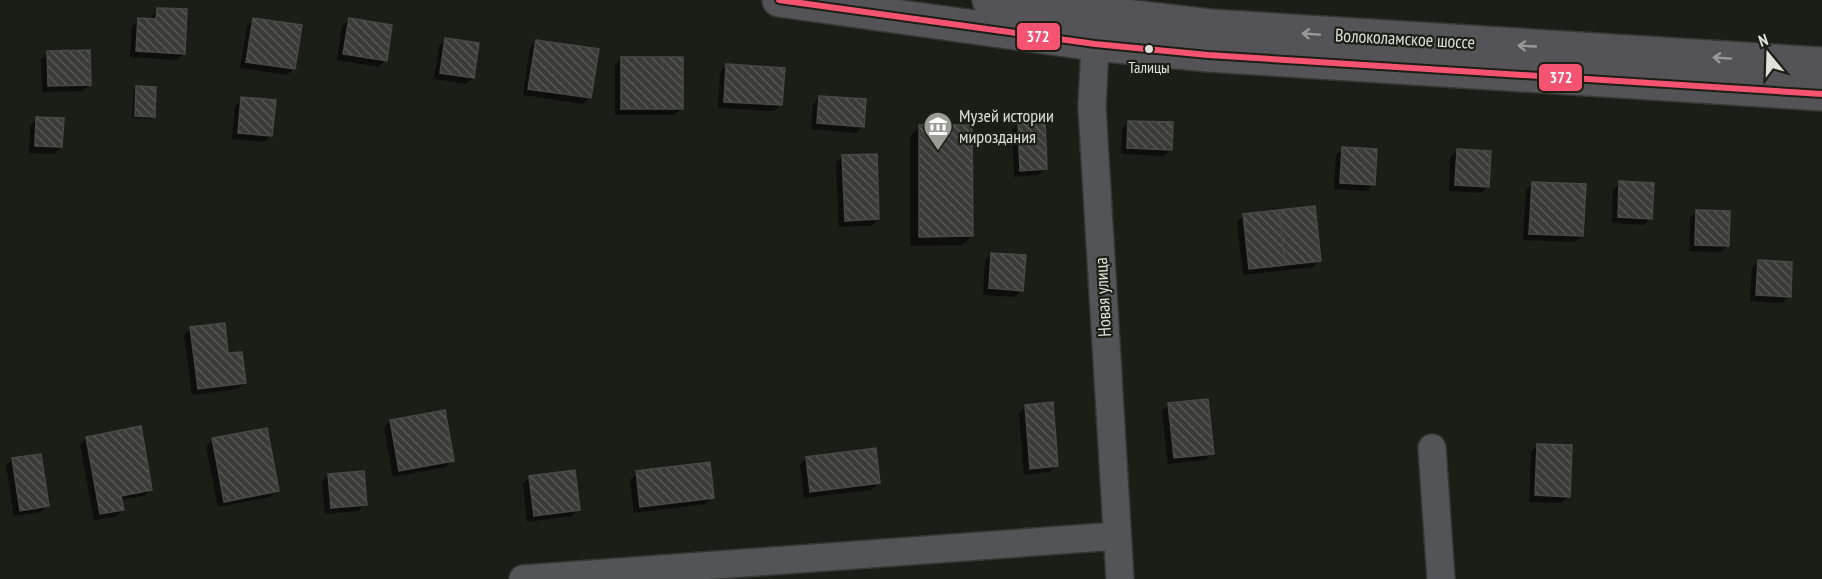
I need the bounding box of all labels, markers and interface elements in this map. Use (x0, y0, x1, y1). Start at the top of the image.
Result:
line badge: 372 (1016, 22, 1061, 51)
street label: Волоколамское шоссе (1334, 23, 1476, 54)
north arrow (1738, 24, 1798, 84)
text: 372 (1027, 26, 1049, 46)
one-way arrow (1302, 28, 1322, 39)
text: N (1756, 29, 1770, 51)
one-way arrow (1518, 41, 1538, 52)
marker: Талицы (1143, 43, 1155, 55)
one-way arrow (1712, 52, 1732, 63)
place label: Талицы (1128, 57, 1170, 77)
line badge: 372 (1538, 63, 1583, 92)
text: 372 (1550, 67, 1572, 87)
place label: Музей истории мироздания (959, 104, 1054, 148)
museum icon: Музей истории мироздания (922, 110, 954, 152)
street label: Новая улица (1089, 257, 1116, 337)

